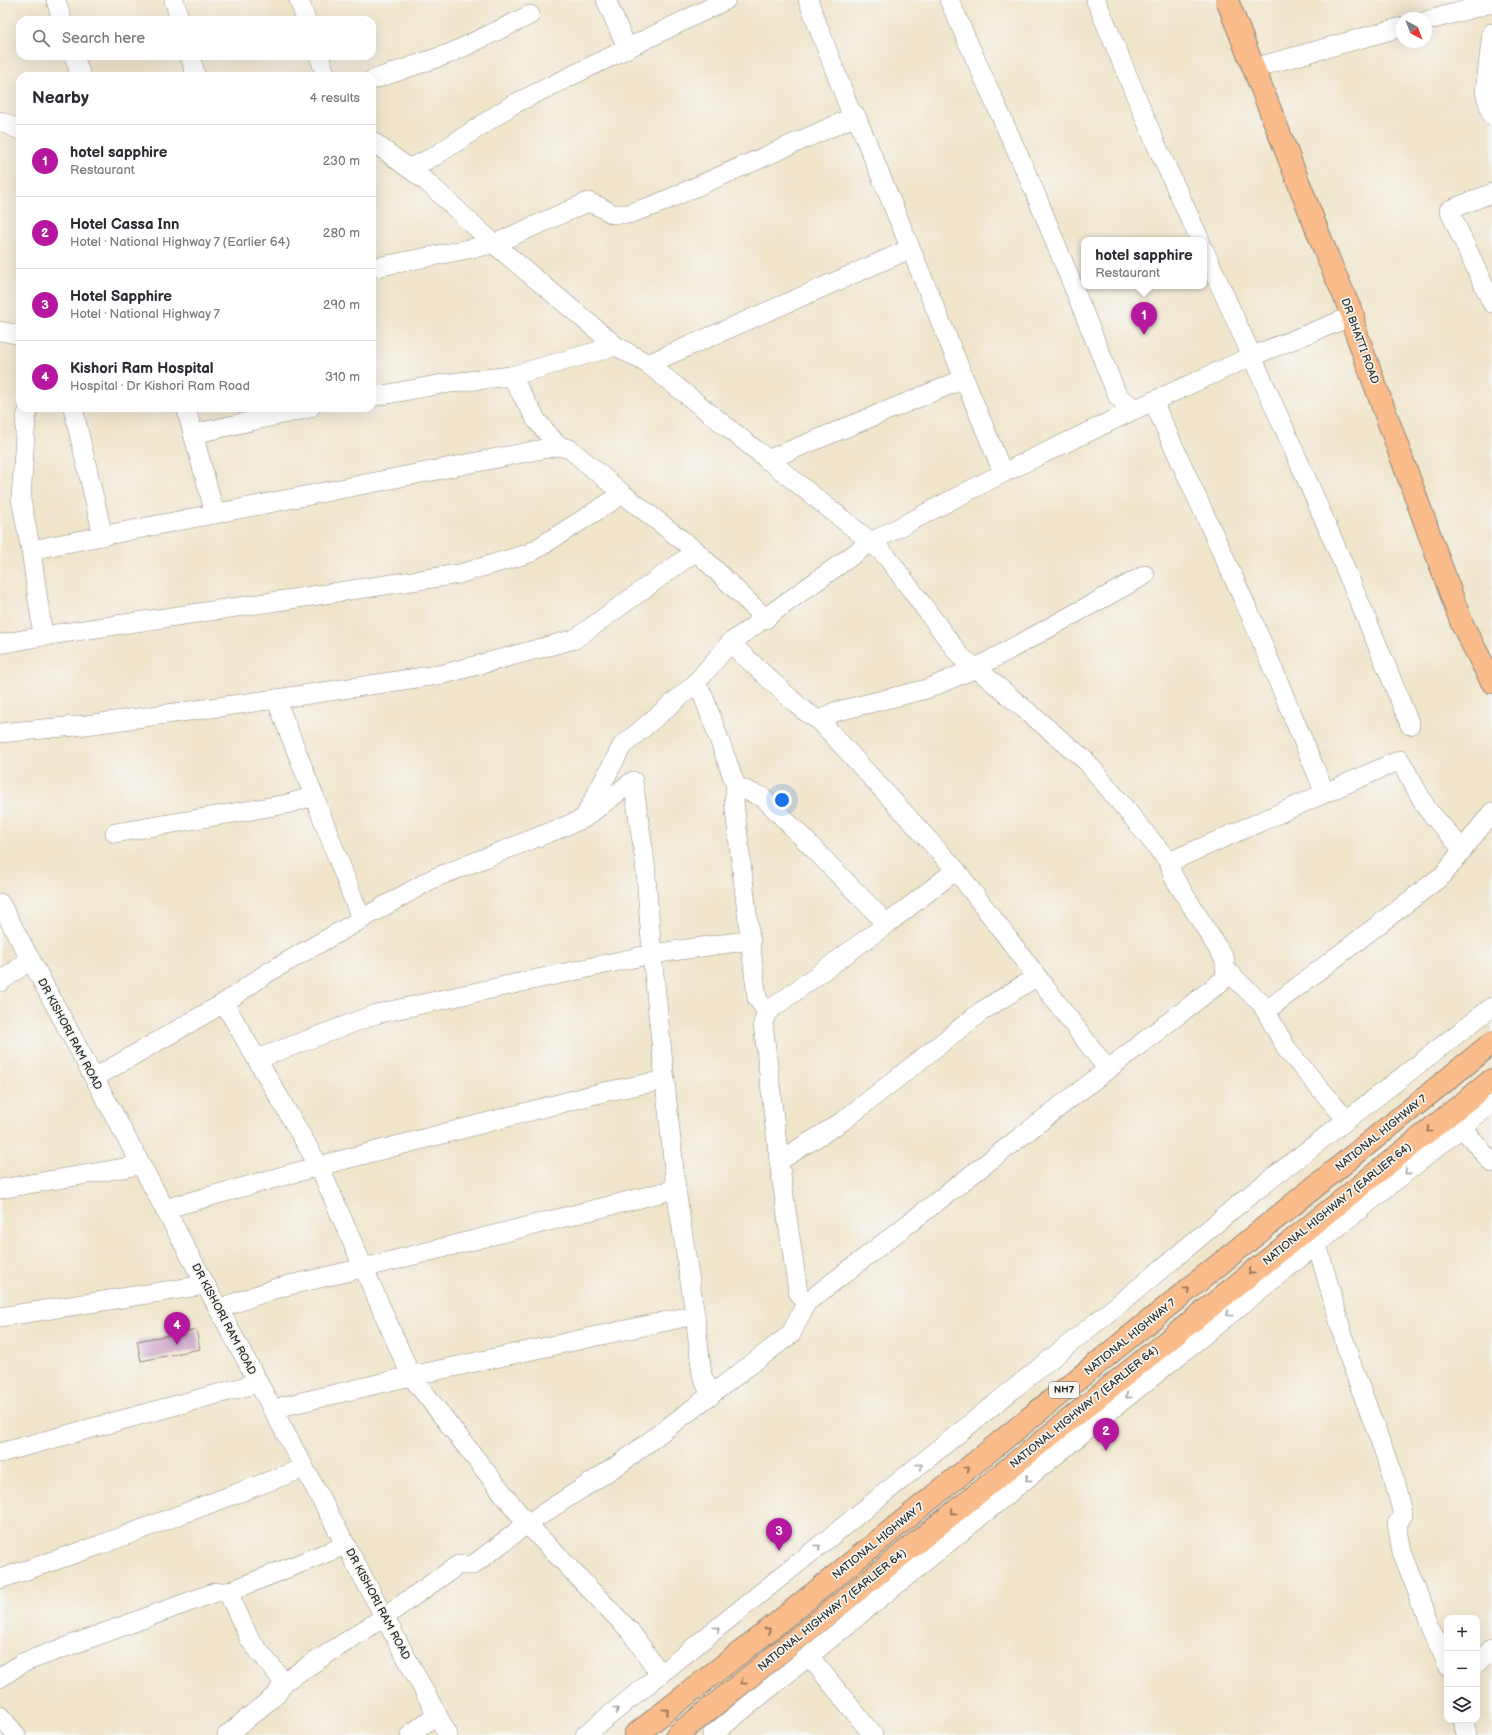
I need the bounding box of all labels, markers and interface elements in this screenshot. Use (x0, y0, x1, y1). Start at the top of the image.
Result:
north arrow (1396, 12, 1432, 48)
search box (16, 16, 376, 60)
icon: search (30, 27, 52, 49)
text: Search here (62, 29, 145, 48)
text: Nearby (32, 88, 89, 108)
text: 4 results (310, 90, 360, 106)
text: hotel sapphire (70, 143, 167, 162)
text: 1 (42, 153, 48, 169)
text: 230 m (323, 153, 360, 169)
text: Restaurant (70, 162, 135, 178)
text: Hotel Cassa Inn (70, 215, 179, 234)
text: 2 (41, 225, 49, 241)
text: 280 m (323, 225, 360, 241)
text: Hotel · National Highway 7 (Earlier 64) (70, 234, 290, 250)
popup (1081, 237, 1207, 289)
text: hotel sapphire (1095, 246, 1193, 265)
text: Restaurant (1095, 265, 1160, 281)
text: Hotel Sapphire (70, 287, 172, 306)
street label: DR BHATTI ROAD (1338, 296, 1382, 386)
text: 3 (41, 297, 49, 313)
text: 290 m (323, 297, 360, 313)
pin: 1 (1131, 302, 1157, 335)
text: Hotel · National Highway 7 (70, 306, 220, 322)
text: Kishori Ram Hospital (70, 359, 214, 378)
text: 4 (41, 369, 49, 385)
text: 310 m (325, 369, 360, 385)
text: Hospital · Dr Kishori Ram Road (70, 378, 250, 394)
your location (772, 790, 792, 810)
street label: DR KISHORI RAM ROAD (35, 976, 105, 1092)
street label: NATIONAL HIGHWAY 7 (1333, 1092, 1430, 1174)
one-way arrow (1426, 1126, 1433, 1133)
street label: NATIONAL HIGHWAY 7 (EARLIER 64) (1260, 1140, 1414, 1268)
one-way arrow (1405, 1167, 1412, 1174)
street label: DR KISHORI RAM ROAD (189, 1261, 259, 1377)
one-way arrow (1248, 1268, 1255, 1275)
one-way arrow (1183, 1288, 1190, 1295)
street label: NATIONAL HIGHWAY 7 (1082, 1296, 1179, 1378)
one-way arrow (1227, 1310, 1234, 1317)
pin: 4 (164, 1312, 190, 1345)
street label: NATIONAL HIGHWAY 7 (EARLIER 64) (1007, 1343, 1161, 1471)
road number: NH7 (1049, 1382, 1079, 1398)
one-way arrow (1125, 1391, 1132, 1398)
pin: 2 (1093, 1418, 1119, 1451)
one-way arrow (915, 1464, 922, 1471)
one-way arrow (962, 1467, 969, 1474)
one-way arrow (1025, 1474, 1032, 1481)
street label: NATIONAL HIGHWAY 7 (830, 1500, 927, 1582)
one-way arrow (951, 1508, 958, 1515)
pin: 3 (766, 1518, 792, 1551)
one-way arrow (814, 1545, 821, 1552)
street label: DR KISHORI RAM ROAD (343, 1546, 413, 1662)
street label: NATIONAL HIGHWAY 7 (EARLIER 64) (755, 1546, 909, 1674)
map controls (1444, 1615, 1480, 1723)
button: + (1444, 1615, 1480, 1651)
one-way arrow (712, 1626, 719, 1633)
one-way arrow (764, 1628, 771, 1635)
button: − (1444, 1651, 1480, 1687)
one-way arrow (741, 1677, 748, 1684)
button: layers (1444, 1687, 1480, 1723)
one-way arrow (611, 1708, 618, 1715)
one-way arrow (662, 1708, 669, 1716)

